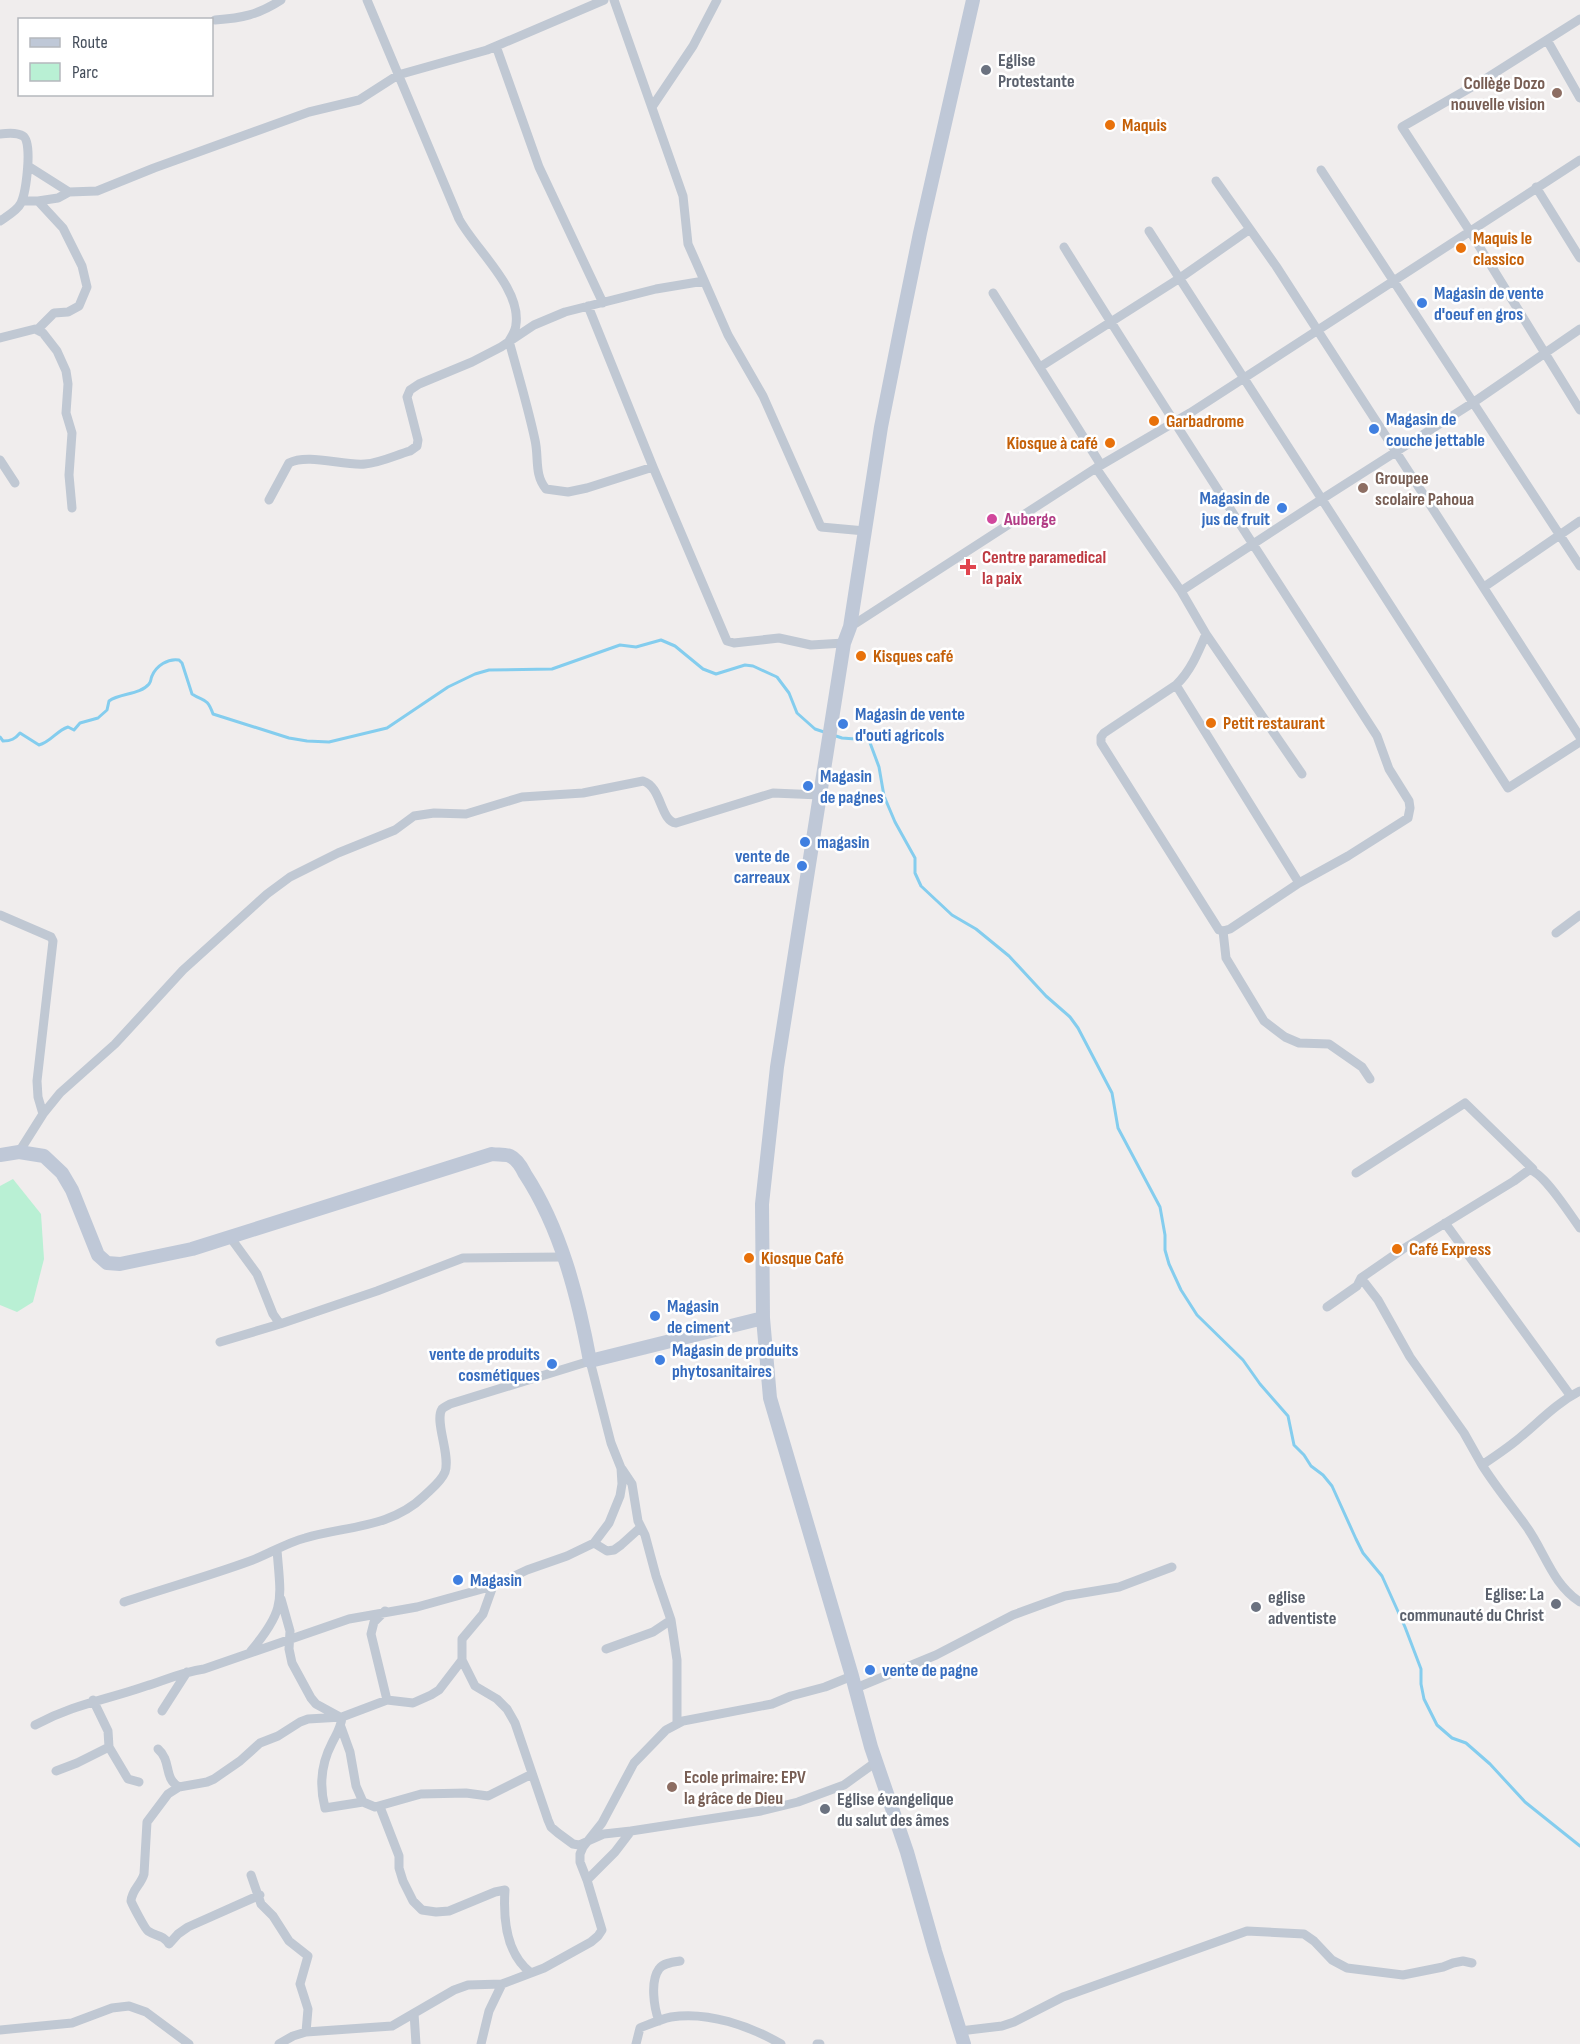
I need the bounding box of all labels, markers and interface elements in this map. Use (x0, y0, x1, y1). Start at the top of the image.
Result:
legend (18, 18, 213, 96)
text: Route (72, 32, 108, 53)
place label: Eglise Protestante (998, 50, 1075, 92)
text: Parc (72, 62, 98, 83)
marker: Eglise Protestante (979, 63, 993, 77)
place label: Collège Dozo nouvelle vision (1451, 73, 1545, 115)
marker: Collège Dozo nouvelle vision (1550, 86, 1564, 100)
place label: Maquis (1122, 115, 1167, 136)
marker: Maquis (1103, 118, 1117, 132)
place label: Maquis le classico (1473, 228, 1532, 270)
marker: Maquis le classico (1454, 241, 1468, 255)
place label: Magasin de vente d'oeuf en gros (1434, 283, 1544, 325)
marker: Magasin de vente d'oeuf en gros (1415, 296, 1429, 310)
place label: Magasin de couche jettable (1386, 409, 1485, 451)
place label: Garbadrome (1166, 411, 1244, 432)
marker: Garbadrome (1147, 414, 1161, 428)
marker: Magasin de couche jettable (1367, 422, 1381, 436)
place label: Kiosque à café (1007, 433, 1098, 454)
marker: Kiosque à café (1103, 436, 1117, 450)
place label: Groupee scolaire Pahoua (1375, 468, 1474, 510)
marker: Groupee scolaire Pahoua (1356, 481, 1370, 495)
place label: Magasin de jus de fruit (1200, 488, 1270, 530)
marker: Magasin de jus de fruit (1275, 501, 1289, 515)
place label: Auberge (1003, 509, 1056, 530)
marker: Auberge (985, 512, 999, 526)
place label: Centre paramedical la paix (982, 547, 1106, 589)
marker: Centre paramedical la paix (959, 558, 977, 576)
place label: Kisques café (873, 646, 953, 667)
marker: Kisques café (854, 649, 868, 663)
place label: Magasin de vente d'outi agricols (855, 704, 965, 746)
place label: Petit restaurant (1223, 713, 1325, 734)
marker: Petit restaurant (1204, 716, 1218, 730)
marker: Magasin de vente d'outi agricols (836, 717, 850, 731)
place label: Magasin de pagnes (820, 766, 884, 808)
marker: Magasin de pagnes (801, 779, 815, 793)
place label: magasin (817, 832, 870, 853)
marker: magasin (798, 835, 812, 849)
place label: vente de carreaux (734, 846, 790, 888)
marker: vente de carreaux (795, 859, 809, 873)
place label: Café Express (1409, 1239, 1491, 1260)
marker: Café Express (1390, 1242, 1404, 1256)
place label: Kiosque Café (761, 1248, 844, 1269)
marker: Kiosque Café (742, 1251, 756, 1265)
place label: Magasin de ciment (667, 1296, 730, 1338)
marker: Magasin de ciment (648, 1309, 662, 1323)
place label: Magasin de produits phytosanitaires (672, 1340, 799, 1382)
place label: vente de produits cosmétiques (429, 1344, 540, 1386)
marker: Magasin de produits phytosanitaires (653, 1353, 667, 1367)
marker: vente de produits cosmétiques (545, 1357, 559, 1371)
place label: Magasin (470, 1570, 522, 1591)
marker: Magasin (451, 1573, 465, 1587)
place label: Eglise: La communauté du Christ (1399, 1584, 1544, 1626)
place label: eglise adventiste (1268, 1587, 1336, 1629)
marker: Eglise: La communauté du Christ (1549, 1597, 1563, 1611)
marker: eglise adventiste (1249, 1600, 1263, 1614)
place label: vente de pagne (882, 1660, 978, 1681)
marker: vente de pagne (863, 1663, 877, 1677)
place label: Ecole primaire: EPV la grâce de Dieu (684, 1767, 806, 1809)
marker: Ecole primaire: EPV la grâce de Dieu (665, 1780, 679, 1794)
place label: Eglise évangelique du salut des âmes (837, 1789, 954, 1831)
marker: Eglise évangelique du salut des âmes (818, 1802, 832, 1816)

